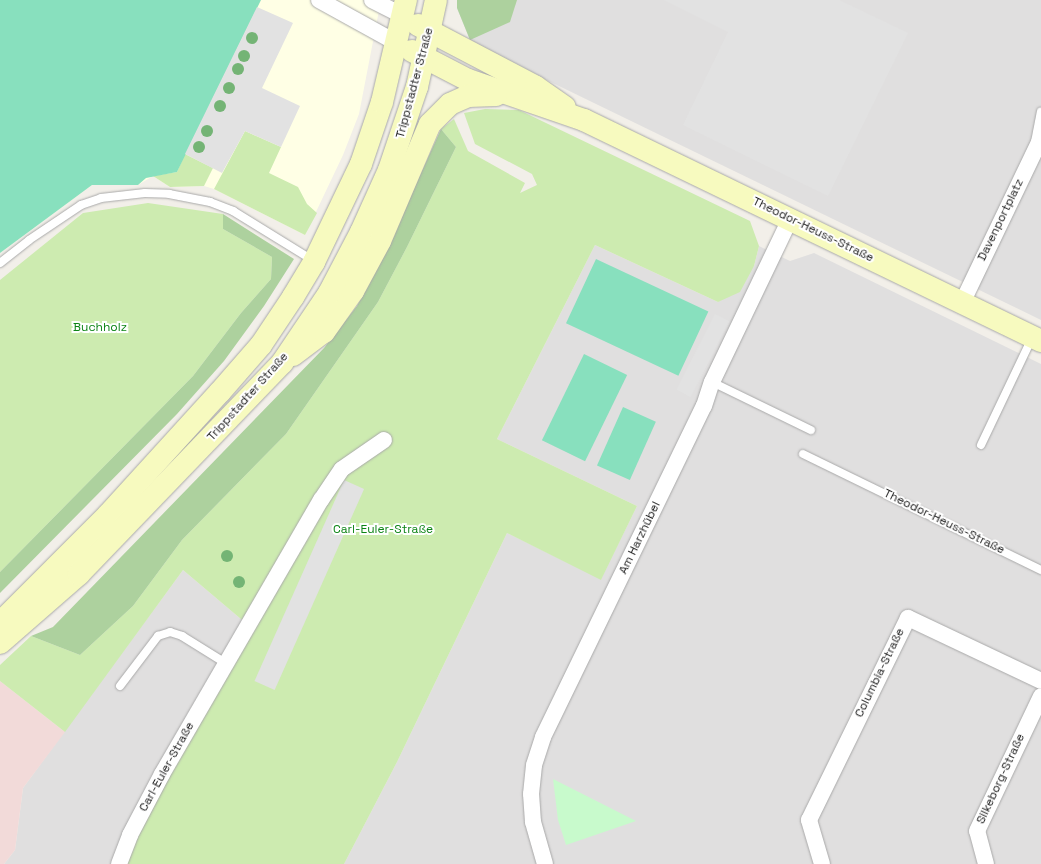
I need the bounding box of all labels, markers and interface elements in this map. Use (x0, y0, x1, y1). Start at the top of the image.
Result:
street label: Trippstadter Straße (393, 26, 437, 140)
street label: Davenportplatz (975, 177, 1027, 263)
street label: Theodor-Heuss-Straße (750, 194, 876, 266)
park label: Buchholz (73, 321, 127, 335)
street label: Trippstadter Straße (205, 350, 291, 444)
street label: Theodor-Heuss-Straße (881, 486, 1007, 558)
street label: Am Harzhübel (616, 499, 664, 577)
park label: Carl-Euler-Straße (333, 523, 433, 537)
street label: Columbia-Straße (852, 626, 908, 720)
street label: Carl-Euler-Straße (136, 720, 198, 814)
street label: Silkeborg-Straße (974, 732, 1028, 826)

